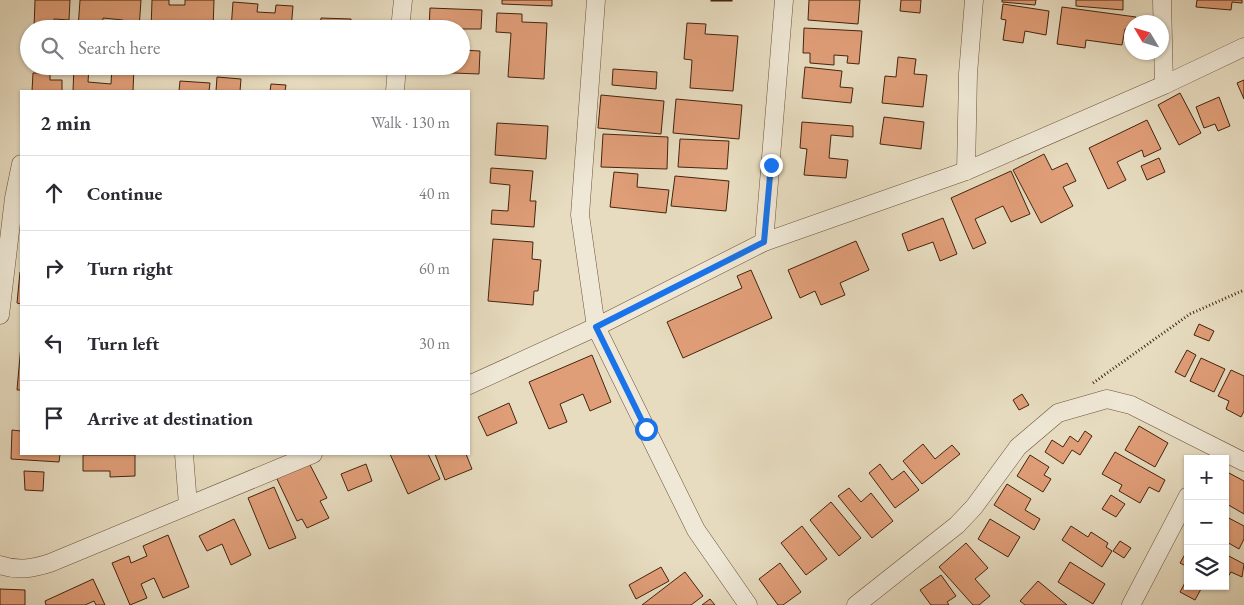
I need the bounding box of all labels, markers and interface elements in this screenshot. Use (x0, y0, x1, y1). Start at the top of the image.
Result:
north arrow (1124, 15, 1169, 60)
search box (20, 20, 470, 75)
icon: search (38, 34, 66, 62)
text: Search here (78, 35, 160, 60)
text: 2 min (40, 109, 91, 136)
text: Walk · 130 m (371, 112, 450, 133)
route end (760, 154, 783, 177)
icon: ahead (40, 179, 68, 207)
text: Continue (87, 181, 162, 206)
text: 40 m (419, 183, 450, 204)
icon: right (40, 254, 68, 282)
text: Turn right (87, 256, 173, 281)
text: 60 m (419, 258, 450, 279)
icon: left (40, 329, 68, 357)
text: Turn left (87, 331, 159, 356)
text: 30 m (419, 333, 450, 354)
icon: arrive (40, 404, 68, 432)
text: Arrive at destination (87, 406, 253, 431)
route start (635, 418, 658, 441)
map controls (1184, 455, 1229, 590)
button: + (1184, 455, 1229, 500)
button: − (1184, 500, 1229, 545)
button: layers (1184, 545, 1229, 590)

